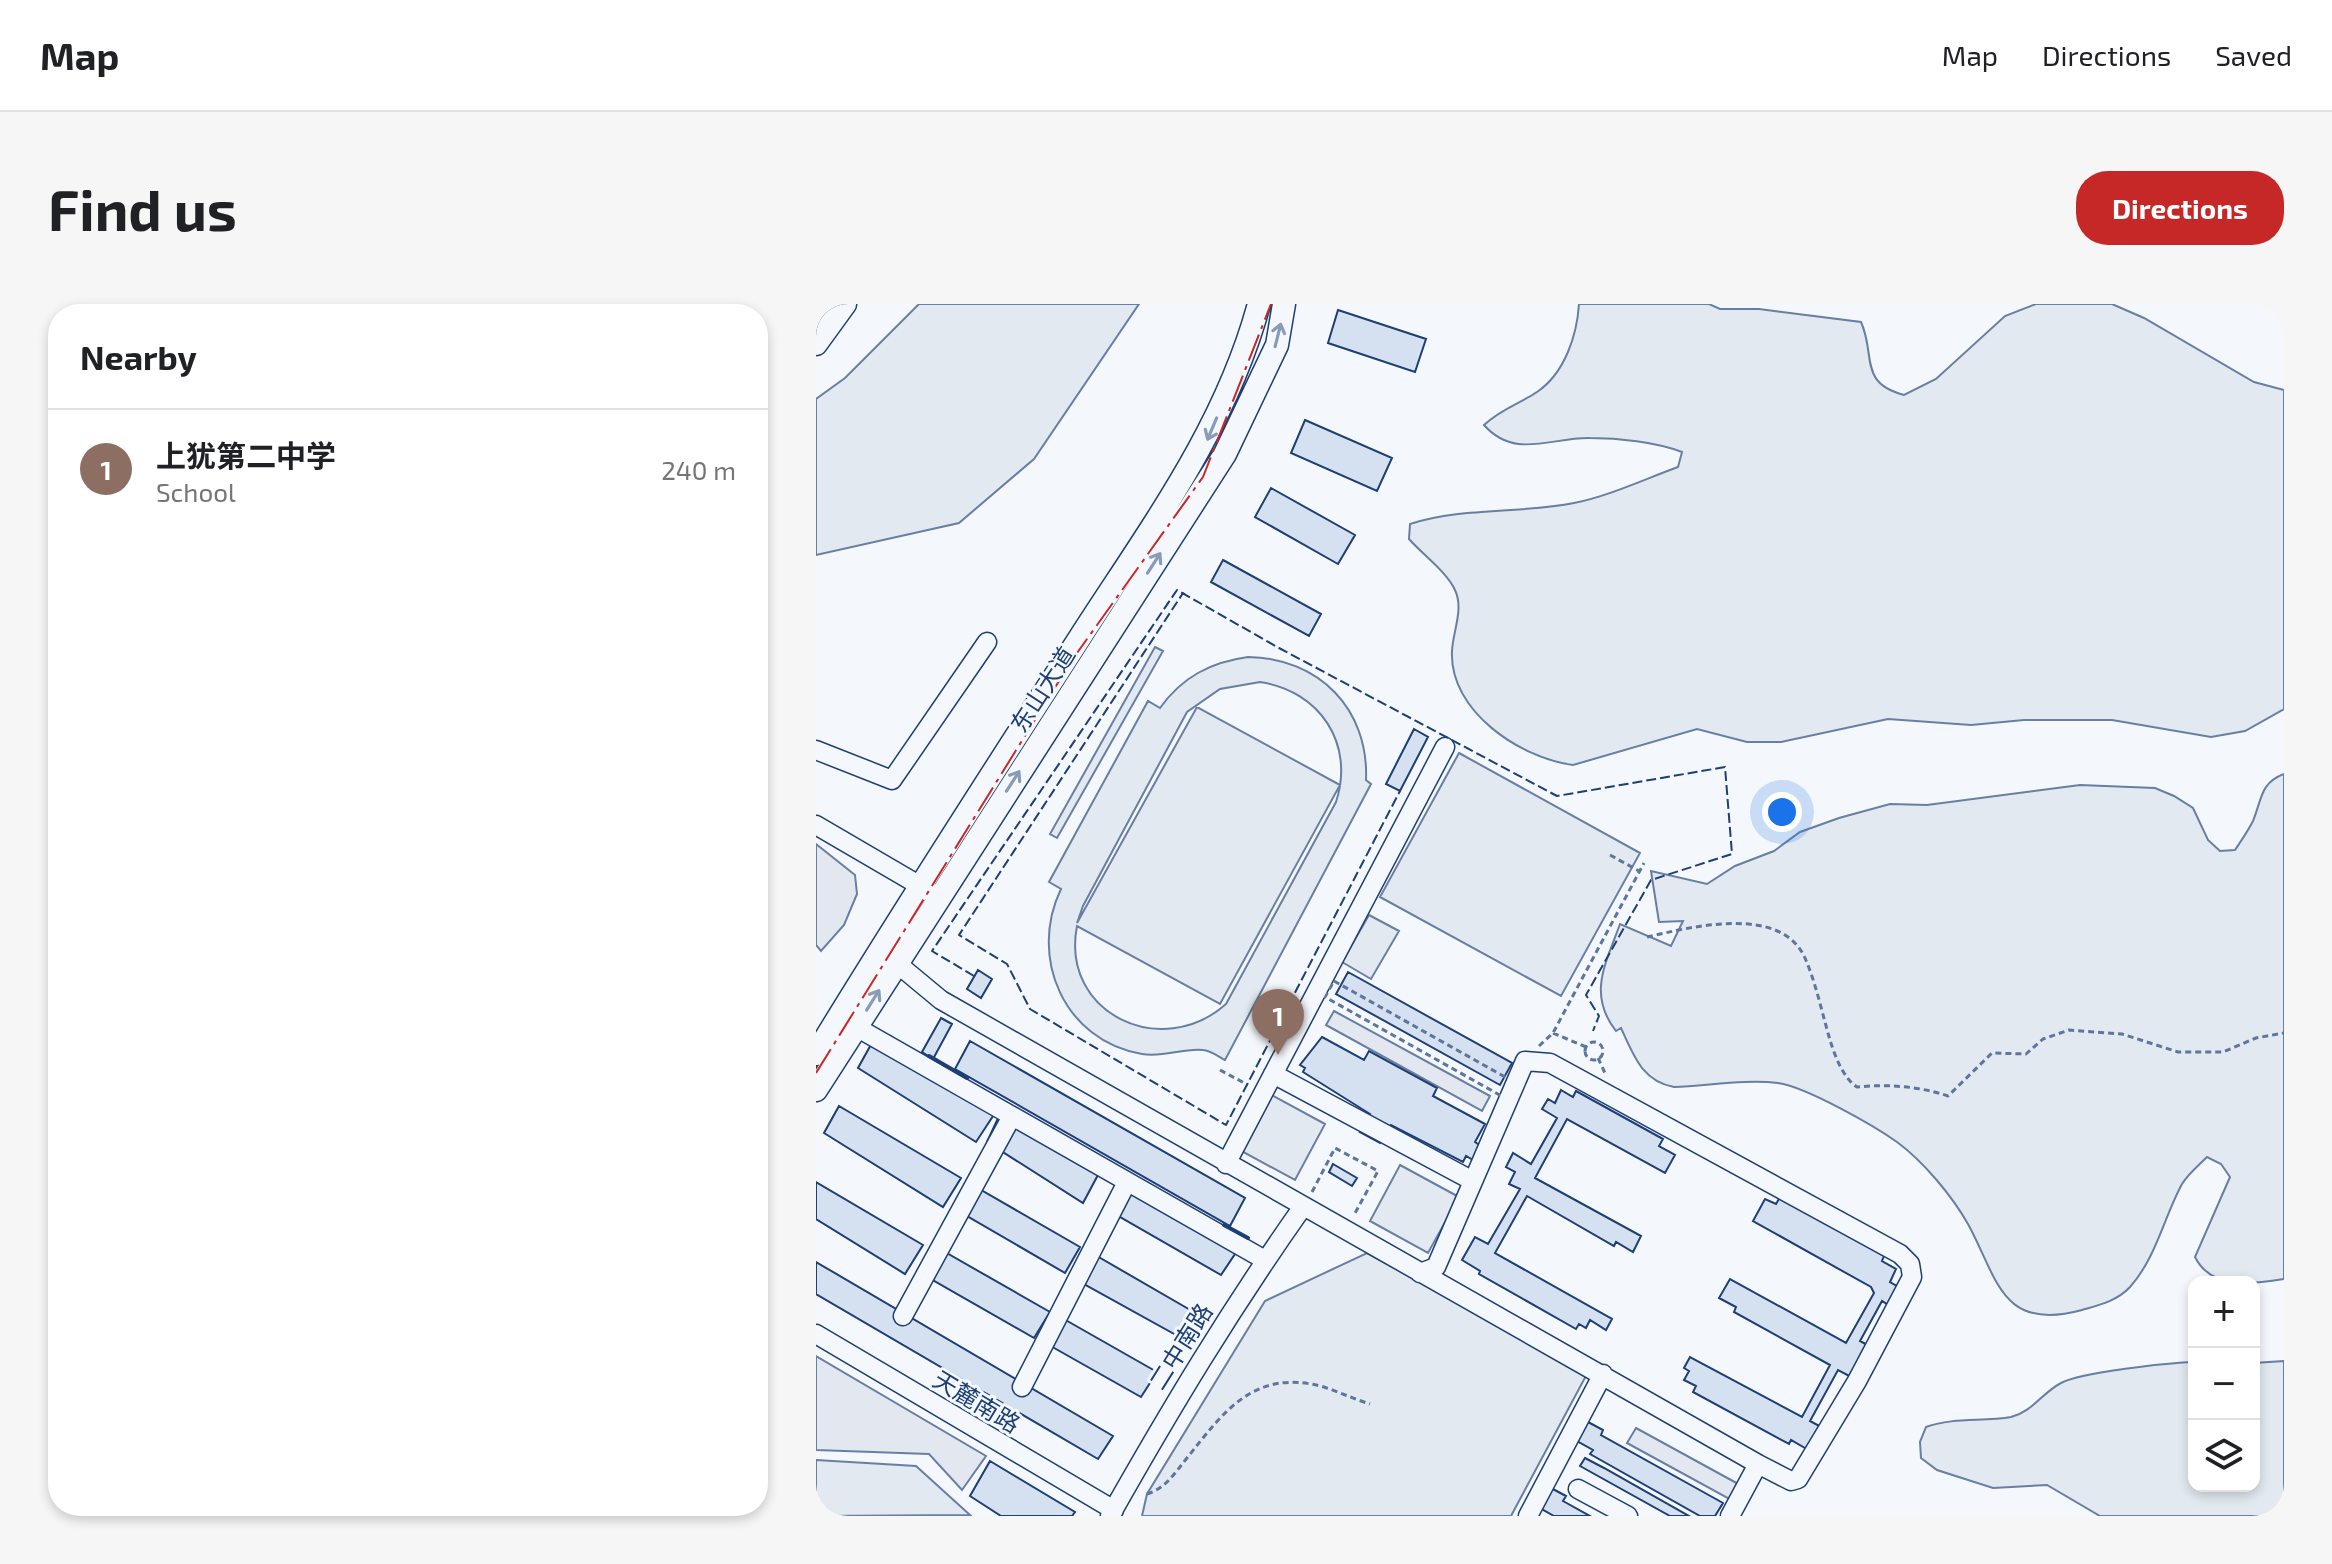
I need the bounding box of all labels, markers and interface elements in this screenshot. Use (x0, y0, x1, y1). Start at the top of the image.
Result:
text: Map (40, 32, 119, 78)
text: Map (1942, 38, 1998, 72)
text: Directions (2042, 38, 2171, 72)
text: Saved (2215, 38, 2292, 72)
button: Directions (2076, 171, 2284, 245)
text: Find us (48, 175, 237, 242)
one-way arrow (1271, 323, 1286, 349)
text: Nearby (80, 336, 197, 377)
one-way arrow (1203, 416, 1218, 441)
text: 上犹第二中学 (156, 437, 336, 473)
text: 1 (100, 454, 112, 485)
text: 240 m (661, 454, 736, 485)
text: School (156, 476, 236, 507)
one-way arrow (1147, 552, 1163, 575)
street label: 东山大道 (1004, 641, 1080, 737)
one-way arrow (1005, 771, 1022, 793)
your location (1762, 792, 1802, 832)
one-way arrow (865, 989, 881, 1012)
pin: 1 (1252, 989, 1304, 1055)
map controls (2188, 1276, 2260, 1492)
button: + (2188, 1276, 2260, 1348)
street label: 二中南路 (1142, 1298, 1218, 1394)
button: − (2188, 1348, 2260, 1420)
street label: 天麓南路 (928, 1364, 1026, 1438)
button: layers (2188, 1420, 2260, 1492)

